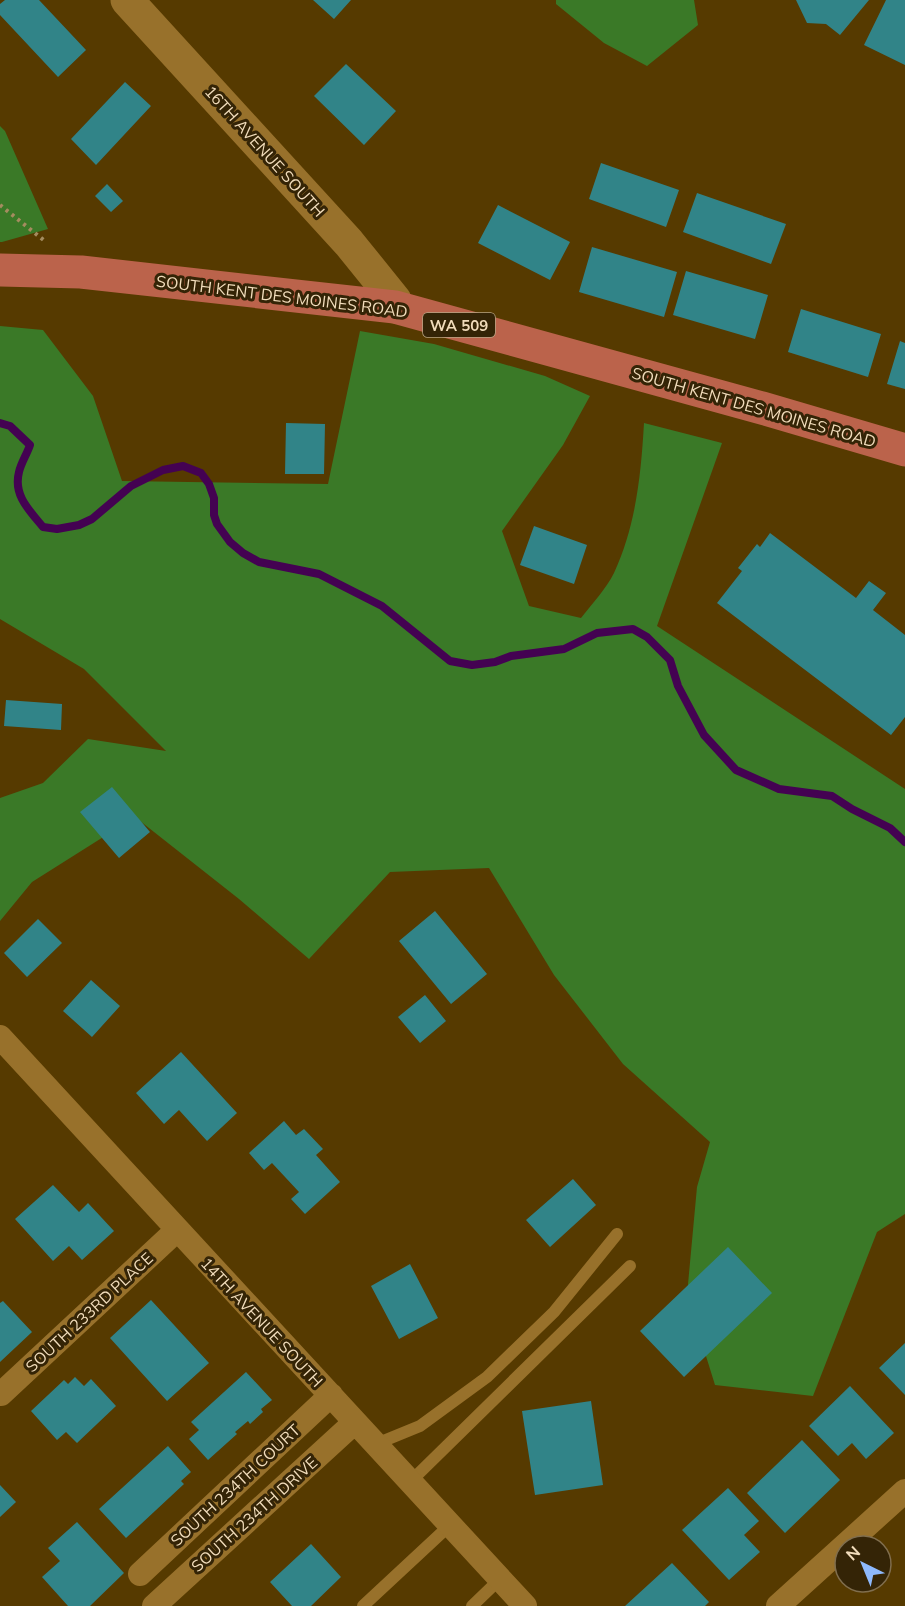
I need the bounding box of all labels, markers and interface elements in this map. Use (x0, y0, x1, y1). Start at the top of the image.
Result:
street label: 16TH AVENUE SOUTH (201, 81, 329, 221)
street label: SOUTH KENT DES MOINES ROAD (155, 271, 409, 321)
road number: WA 509 (423, 313, 495, 337)
street label: SOUTH KENT DES MOINES ROAD (630, 362, 878, 452)
street label: SOUTH 233RD PLACE (21, 1248, 157, 1376)
street label: 14TH AVENUE SOUTH (197, 1253, 327, 1391)
street label: SOUTH 234TH COURT (166, 1419, 304, 1550)
street label: SOUTH 234TH DRIVE (187, 1452, 321, 1576)
north arrow (833, 1534, 893, 1594)
text: N (842, 1542, 864, 1564)

